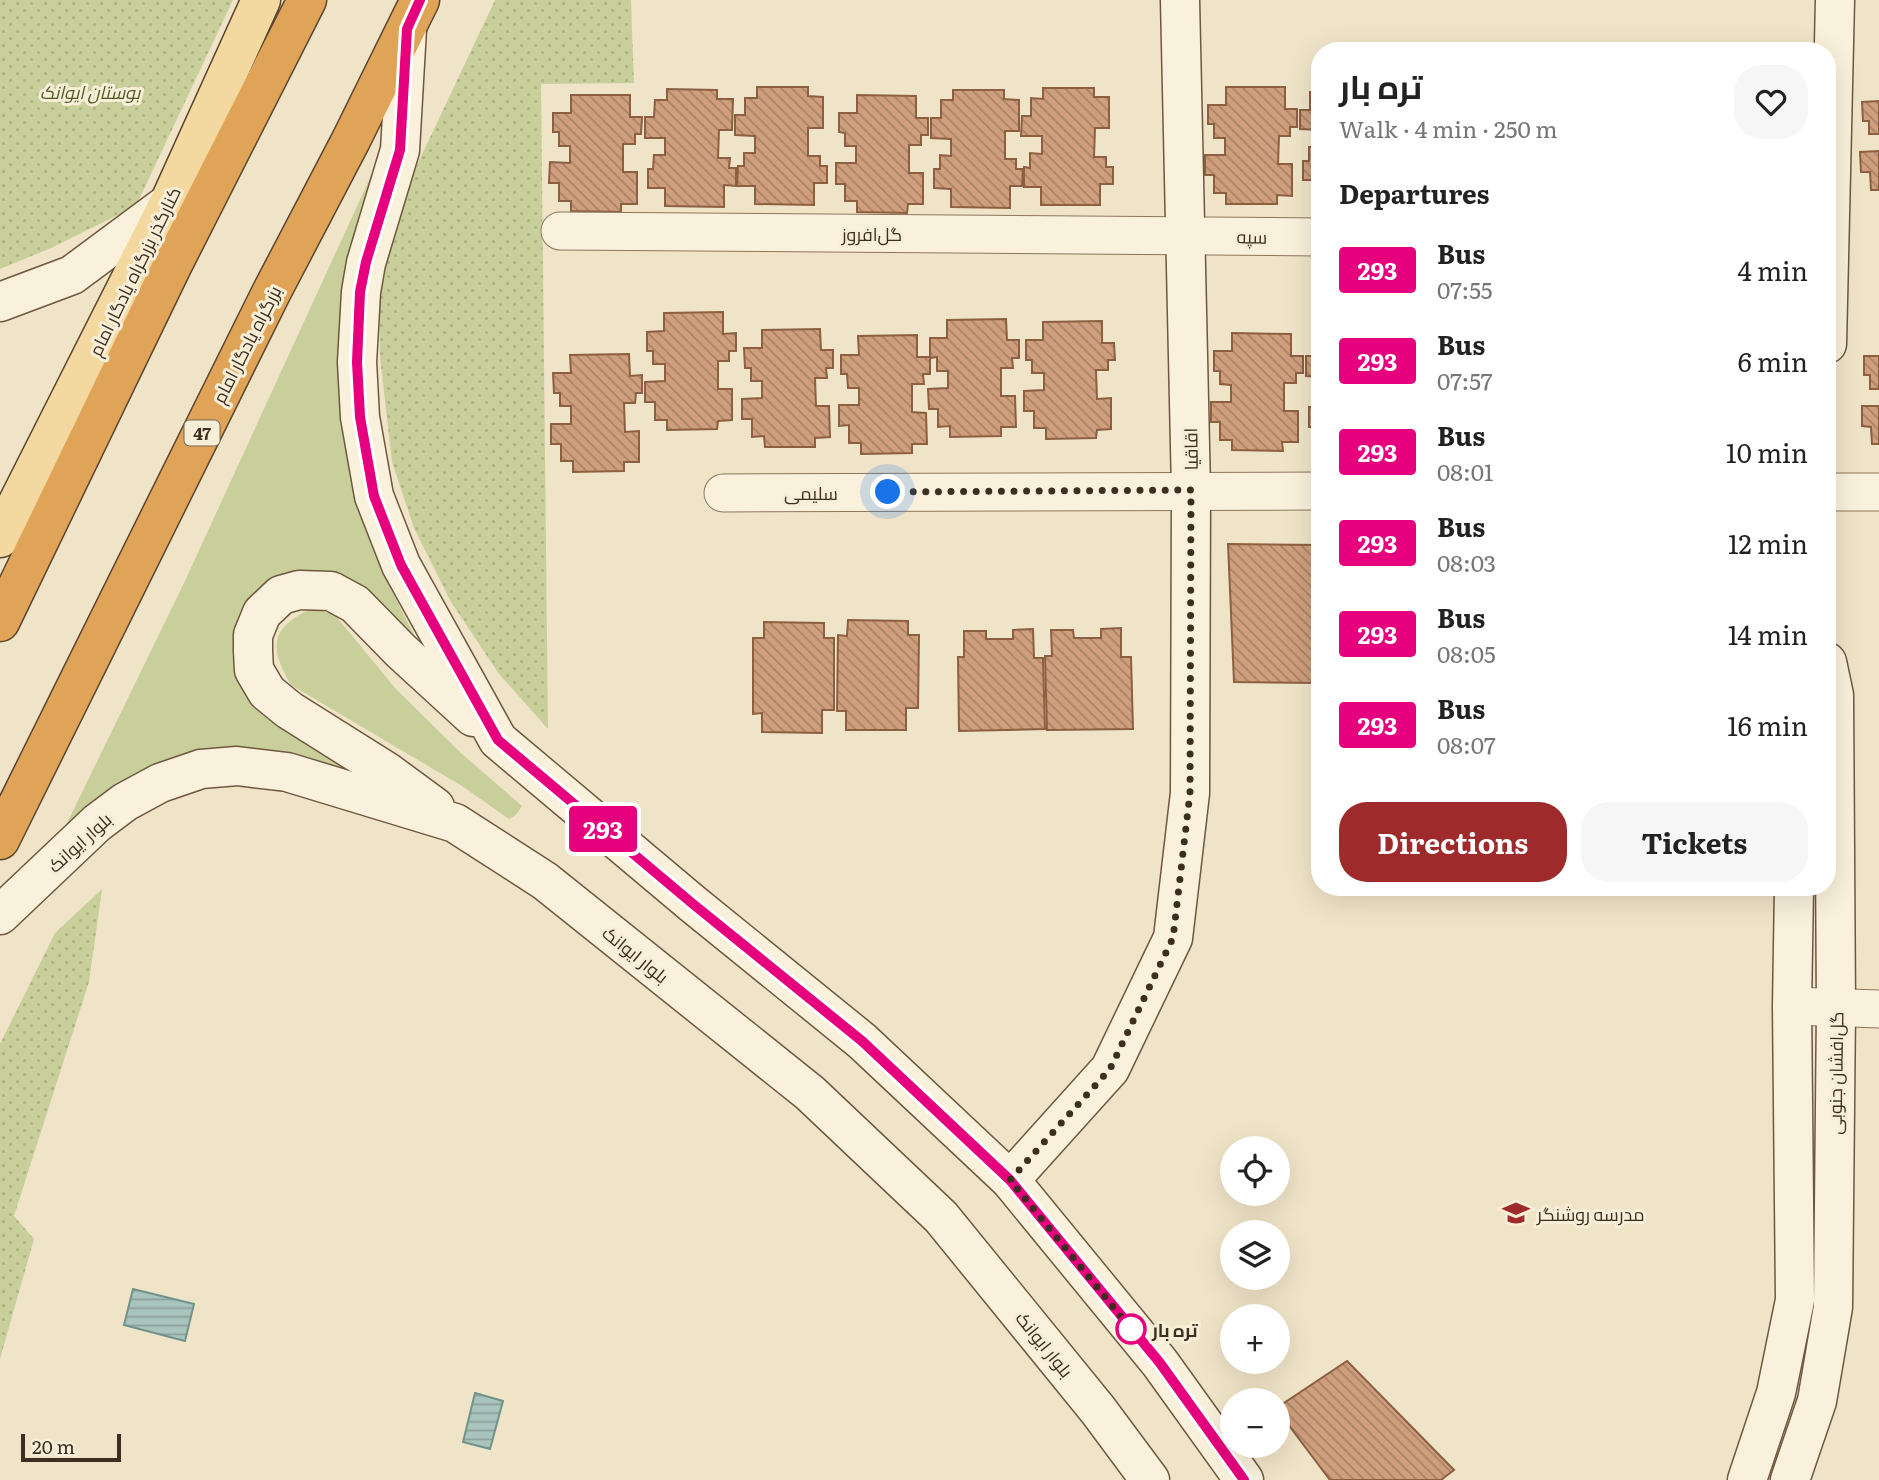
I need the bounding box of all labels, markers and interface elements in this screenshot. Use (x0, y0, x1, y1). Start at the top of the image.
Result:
text: تره بار (1339, 60, 1422, 109)
button: heart (1734, 65, 1808, 139)
park label: بوستان ایوانک (40, 78, 141, 105)
text: Walk · 4 min · 250 m (1339, 111, 1558, 145)
text: Departures (1339, 173, 1490, 212)
street label: کنارگذر بزرگراه یادگار امام (81, 182, 187, 360)
street label: گل‌افروز (841, 220, 902, 247)
street label: سپه (1236, 222, 1268, 250)
text: Bus (1437, 233, 1485, 272)
text: 4 min (1737, 250, 1808, 289)
text: 293 (1358, 252, 1397, 287)
text: 07:55 (1437, 272, 1493, 306)
street label: بزرگراه یادگار امام (205, 280, 287, 408)
text: Bus (1437, 324, 1485, 363)
text: 6 min (1738, 341, 1808, 380)
text: 293 (1358, 343, 1397, 378)
text: 07:57 (1437, 363, 1492, 397)
text: Bus (1437, 415, 1485, 454)
road number: 47 (184, 420, 220, 446)
street label: اقاقیا (1176, 427, 1204, 471)
text: 10 min (1726, 432, 1808, 471)
text: 293 (1358, 434, 1397, 469)
text: 08:01 (1437, 454, 1493, 488)
your location (870, 474, 905, 509)
street label: سلیمی (784, 479, 838, 506)
text: Bus (1437, 506, 1485, 545)
text: 12 min (1728, 523, 1808, 562)
text: 293 (1358, 525, 1397, 560)
text: 08:03 (1437, 545, 1496, 579)
text: Bus (1437, 597, 1485, 636)
text: 14 min (1728, 614, 1808, 653)
text: 293 (1358, 616, 1397, 651)
text: 08:05 (1437, 636, 1496, 670)
text: Bus (1437, 688, 1485, 727)
text: 16 min (1727, 705, 1808, 744)
text: 293 (1358, 707, 1397, 742)
text: 08:07 (1437, 727, 1496, 761)
button: Directions (1339, 802, 1567, 882)
button: Tickets (1581, 802, 1808, 882)
street label: بلوار ایوانک (41, 806, 117, 878)
line badge: 293 (563, 806, 643, 852)
text: 293 (583, 811, 623, 846)
street label: بلوار ایوانک (597, 919, 675, 989)
street label: گل‌افشان جنوبی (1820, 1011, 1850, 1135)
map controls (1220, 1136, 1290, 1458)
button: locate (1220, 1136, 1290, 1206)
school or university icon: مدرسه روشنگر (1501, 1198, 1531, 1228)
place label: مدرسه روشنگر (1536, 1200, 1645, 1227)
button: layers (1220, 1220, 1290, 1290)
button: + (1220, 1304, 1290, 1374)
street label: بلوار ایوانک (1010, 1305, 1080, 1383)
marker: تره بار (1116, 1314, 1146, 1344)
place label: تره بار (1151, 1316, 1198, 1343)
button: − (1220, 1388, 1290, 1458)
scale bar (21, 1431, 121, 1463)
text: 20 m (32, 1432, 75, 1460)

